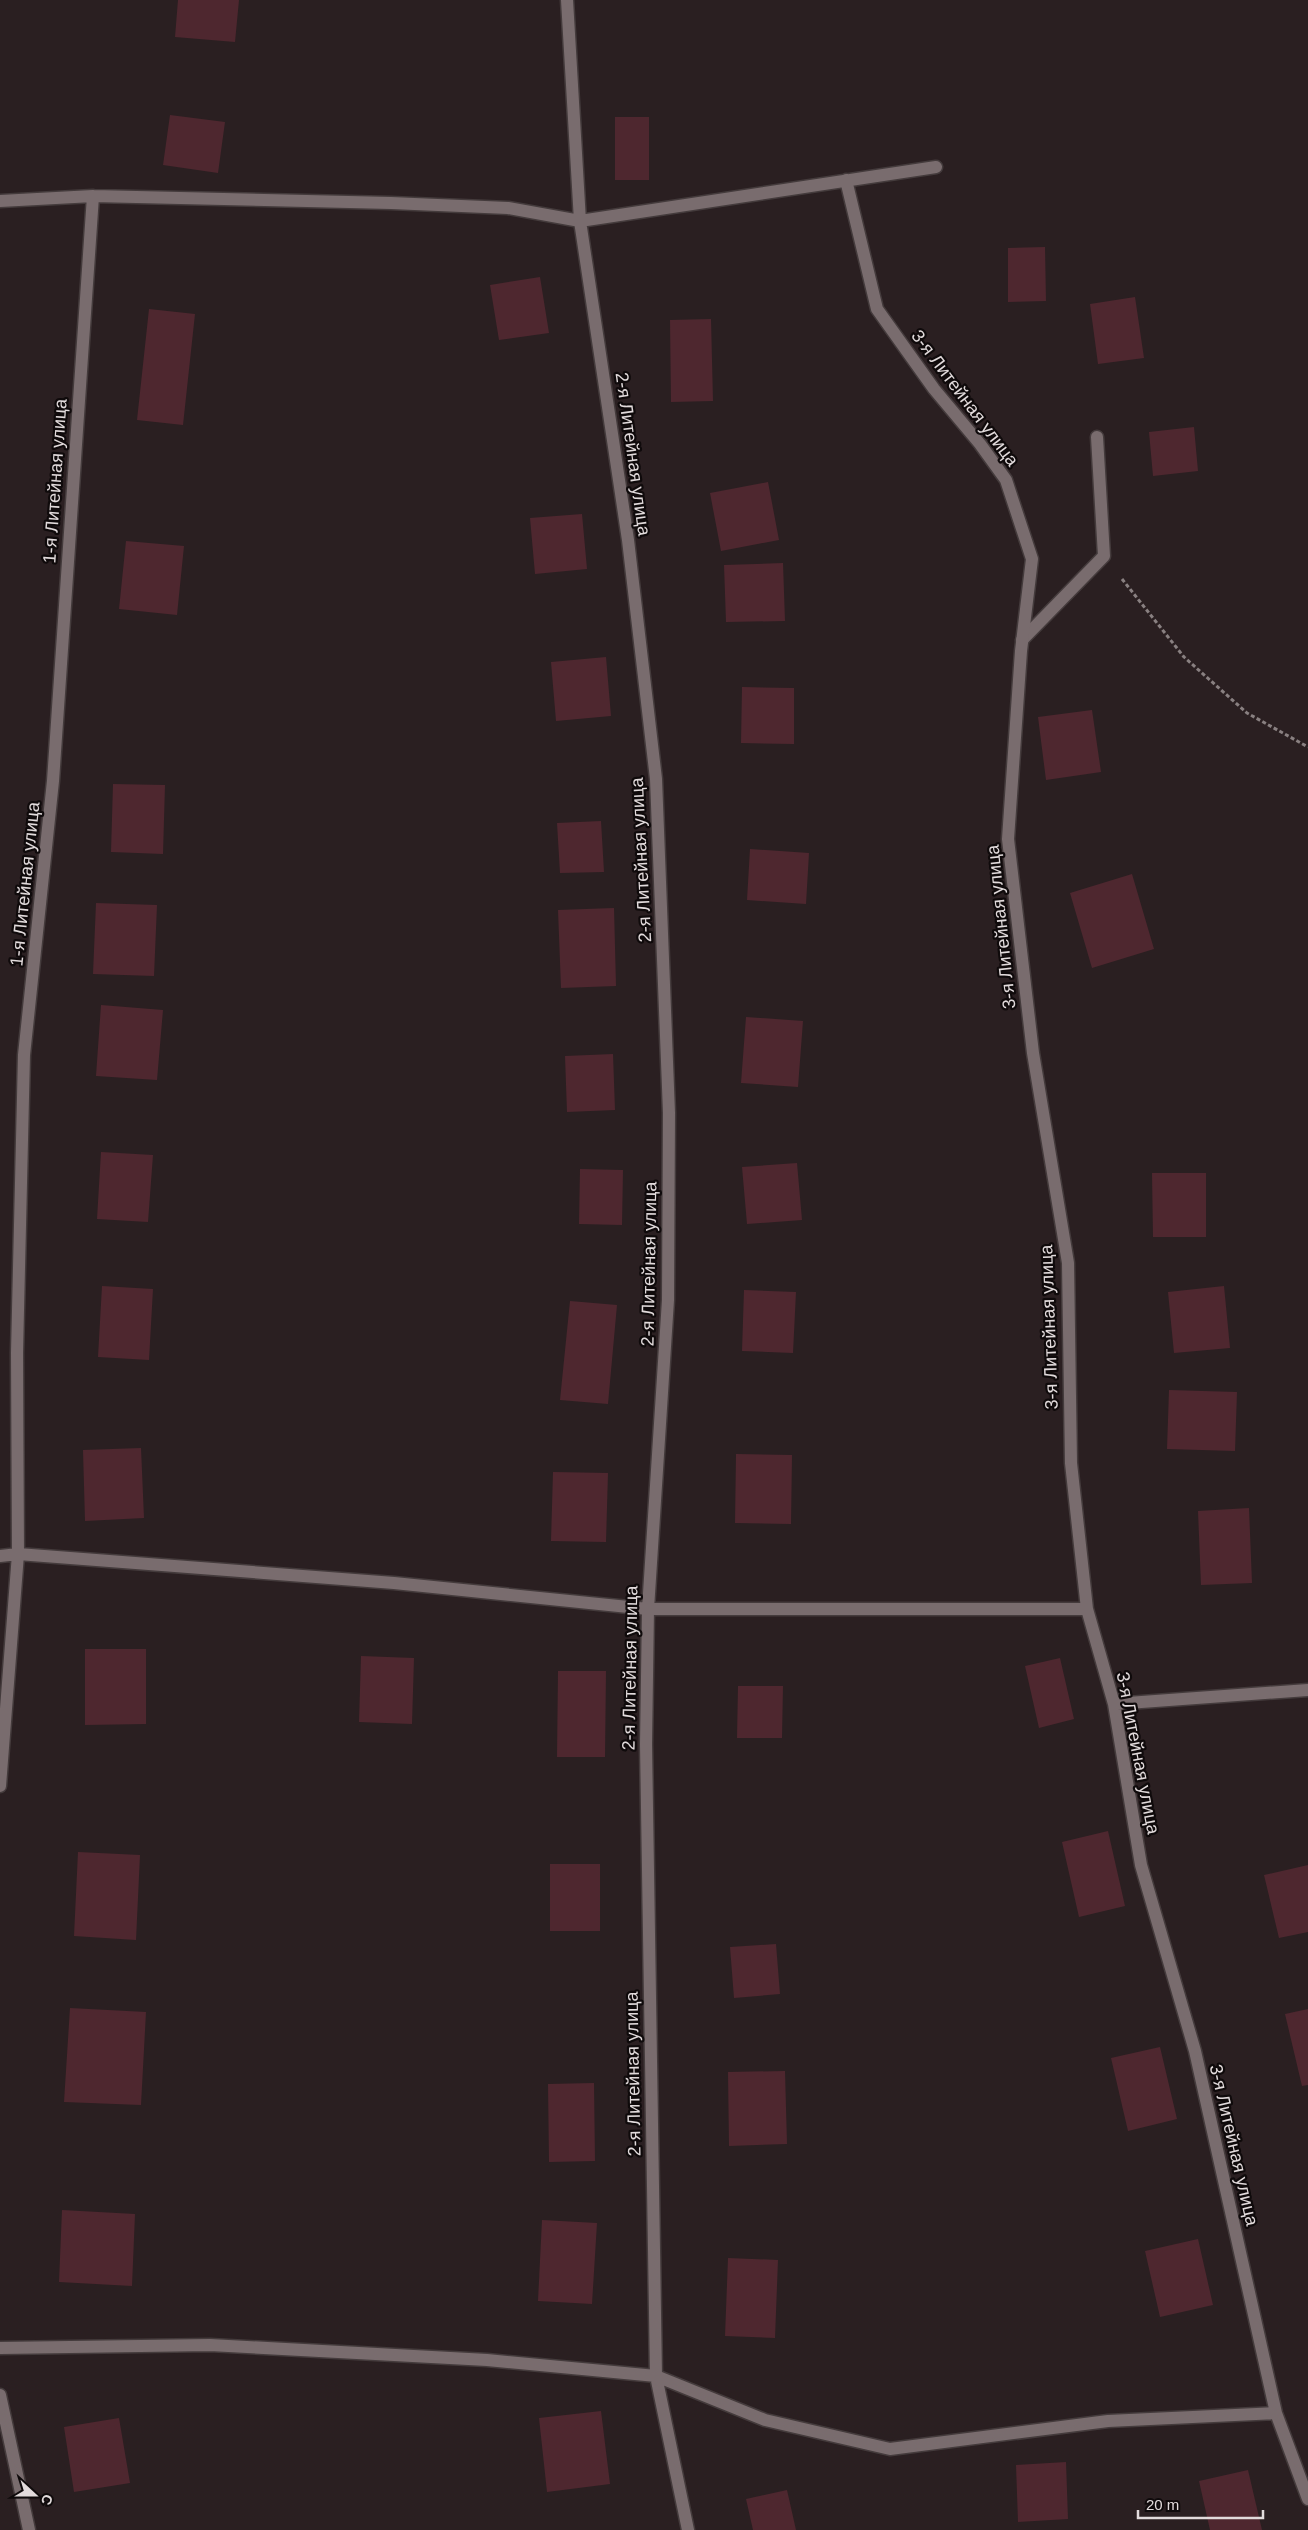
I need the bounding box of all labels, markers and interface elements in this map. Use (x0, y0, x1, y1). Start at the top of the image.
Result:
street label: 3-я Литейная улица (907, 326, 1023, 471)
street label: 2-я Литейная улица (612, 371, 655, 538)
street label: 1-я Литейная улица (39, 397, 71, 564)
street label: 2-я Литейная улица (627, 776, 655, 943)
street label: 1-я Литейная улица (6, 800, 44, 967)
street label: 3-я Литейная улица (982, 843, 1020, 1010)
street label: 2-я Литейная улица (638, 1180, 660, 1347)
street label: 3-я Литейная улица (1036, 1243, 1062, 1410)
street label: 2-я Литейная улица (619, 1584, 641, 1751)
street label: 3-я Литейная улица (1112, 1670, 1164, 1837)
street label: 2-я Литейная улица (622, 1990, 644, 2157)
street label: 3-я Литейная улица (1206, 2062, 1263, 2229)
north arrow (10, 2470, 60, 2520)
scale bar (1138, 2488, 1263, 2520)
text: С (38, 2492, 56, 2507)
text: 20 m (1146, 2496, 1179, 2513)

